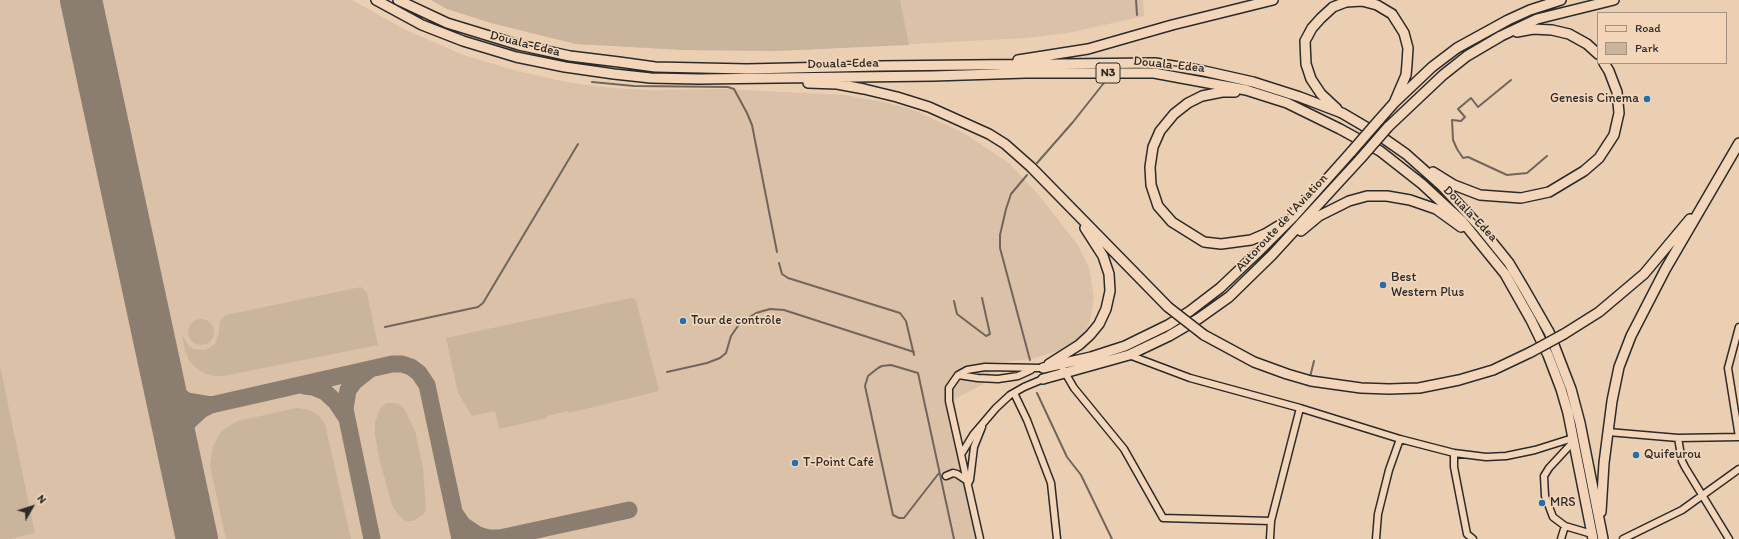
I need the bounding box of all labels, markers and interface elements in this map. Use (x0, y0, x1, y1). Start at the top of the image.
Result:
legend (1597, 12, 1727, 64)
text: Road (1635, 21, 1661, 35)
street label: Douala-Edea (488, 28, 562, 60)
text: Park (1635, 41, 1659, 55)
street label: Douala-Edea (1132, 53, 1206, 77)
street label: Douala-Edea (807, 56, 879, 72)
road number: N3 (1096, 63, 1120, 83)
place label: Genesis Cinema (1550, 91, 1639, 107)
marker: Genesis Cinema (1642, 94, 1652, 104)
street label: Autoroute de l'Aviation (1233, 171, 1331, 275)
street label: Douala-Edea (1439, 183, 1501, 245)
place label: Best Western Plus (1391, 270, 1464, 301)
marker: Best Western Plus (1378, 280, 1388, 290)
place label: Tour de contrôle (691, 313, 781, 329)
marker: Tour de contrôle (678, 316, 688, 326)
place label: Quifeurou (1644, 447, 1701, 463)
marker: Quifeurou (1631, 450, 1641, 460)
place label: T-Point Café (803, 455, 874, 471)
marker: T-Point Café (790, 458, 800, 468)
north arrow (12, 487, 52, 527)
text: N (34, 492, 49, 506)
place label: MRS (1550, 495, 1576, 511)
marker: MRS (1537, 498, 1547, 508)

